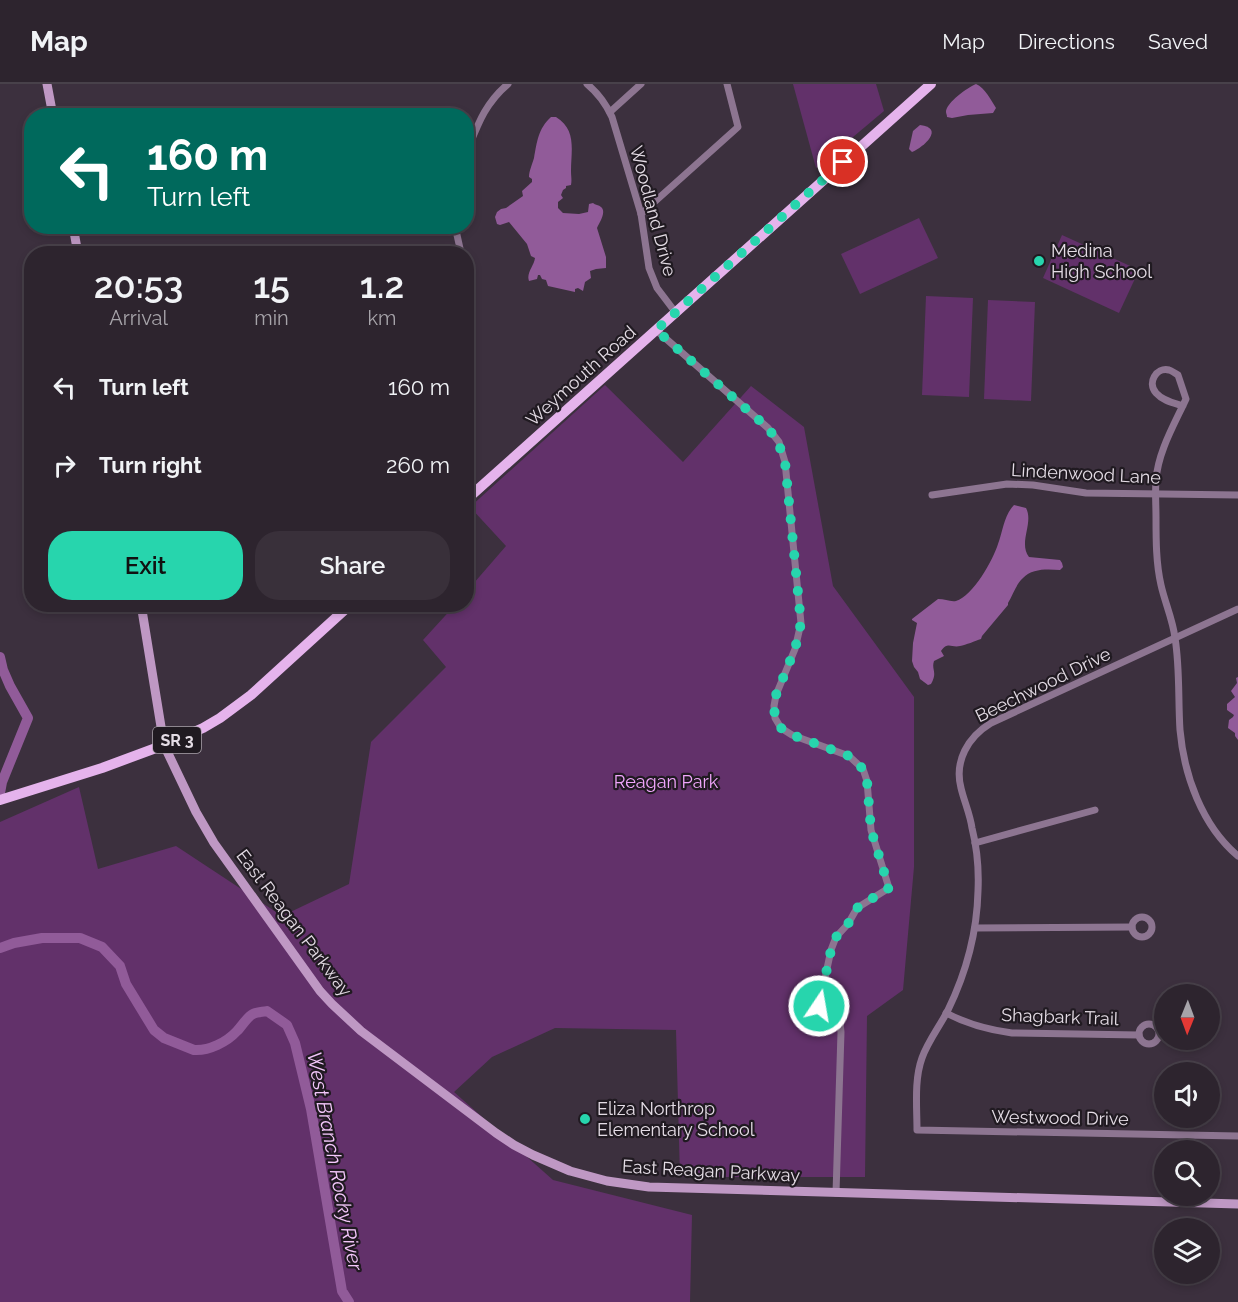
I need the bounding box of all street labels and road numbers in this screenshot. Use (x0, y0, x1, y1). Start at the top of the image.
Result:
street label: Woodland Drive (626, 143, 681, 279)
street label: Weymouth Road (522, 321, 640, 430)
street label: Lindenwood Lane (1011, 459, 1162, 488)
street label: Beechwood Drive (972, 643, 1114, 726)
road number: SR 3 (153, 727, 201, 753)
street label: East Reagan Parkway (232, 845, 357, 1000)
street label: Shagbark Trail (1001, 1004, 1119, 1029)
street label: Westwood Drive (991, 1106, 1129, 1129)
street label: East Reagan Parkway (621, 1155, 801, 1186)

